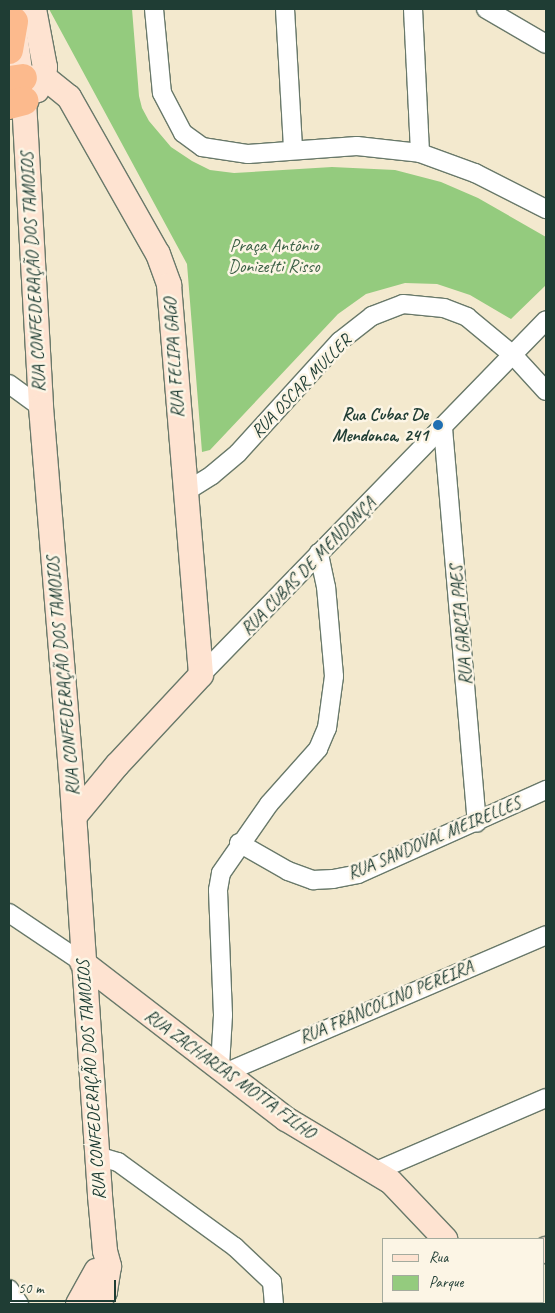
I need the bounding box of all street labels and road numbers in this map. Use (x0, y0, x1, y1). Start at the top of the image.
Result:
street label: RUA CONFEDERAÇÃO DOS TAMOIOS (16, 151, 50, 393)
street label: RUA FELIPA GAGO (159, 297, 189, 419)
street label: RUA OSCAR MULLER (247, 330, 355, 442)
street label: RUA CUBAS DE MENDONÇA (236, 492, 380, 640)
street label: RUA CONFEDERAÇÃO DOS TAMOIOS (42, 555, 84, 797)
street label: RUA GARCIA PAES (445, 564, 477, 686)
street label: RUA SANDOVAL MEIRELLES (343, 791, 525, 885)
street label: RUA FRANCOLINO PEREIRA (297, 956, 475, 1048)
street label: RUA CONFEDERAÇÃO DOS TAMOIOS (72, 959, 110, 1201)
street label: RUA ZACHARIAS MOTTA FILHO (140, 1004, 320, 1144)

